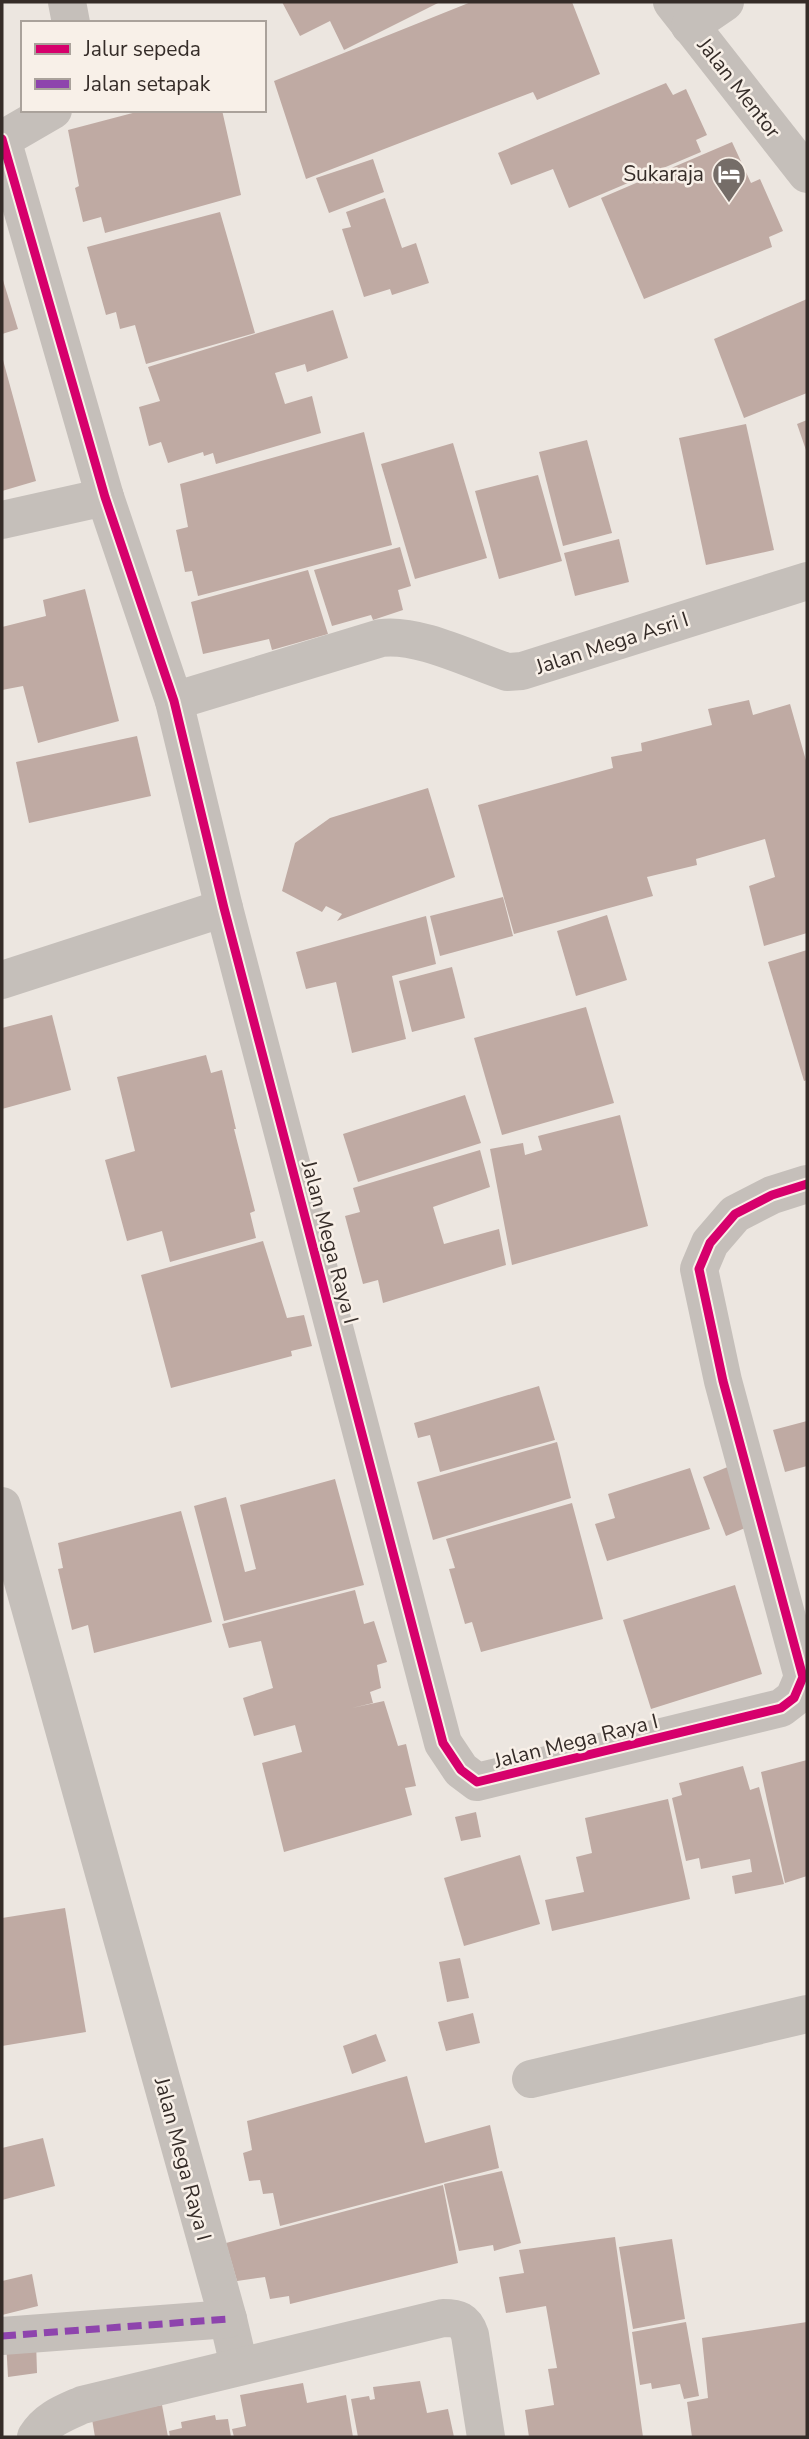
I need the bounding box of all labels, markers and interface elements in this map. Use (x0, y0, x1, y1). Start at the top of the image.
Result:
legend (21, 21, 266, 112)
street label: Jalan Mentor (690, 31, 787, 144)
text: Jalur sepeda (83, 35, 201, 63)
text: Jalan setapak (83, 70, 211, 98)
hotel icon: Sukaraja (710, 155, 748, 204)
place label: Sukaraja (623, 160, 704, 188)
street label: Jalan Mega Asri I (531, 605, 692, 681)
street label: Jalan Mega Raya I (294, 1156, 365, 1327)
street label: Jalan Mega Raya I (490, 1707, 661, 1775)
street label: Jalan Mega Raya I (147, 2073, 218, 2244)

